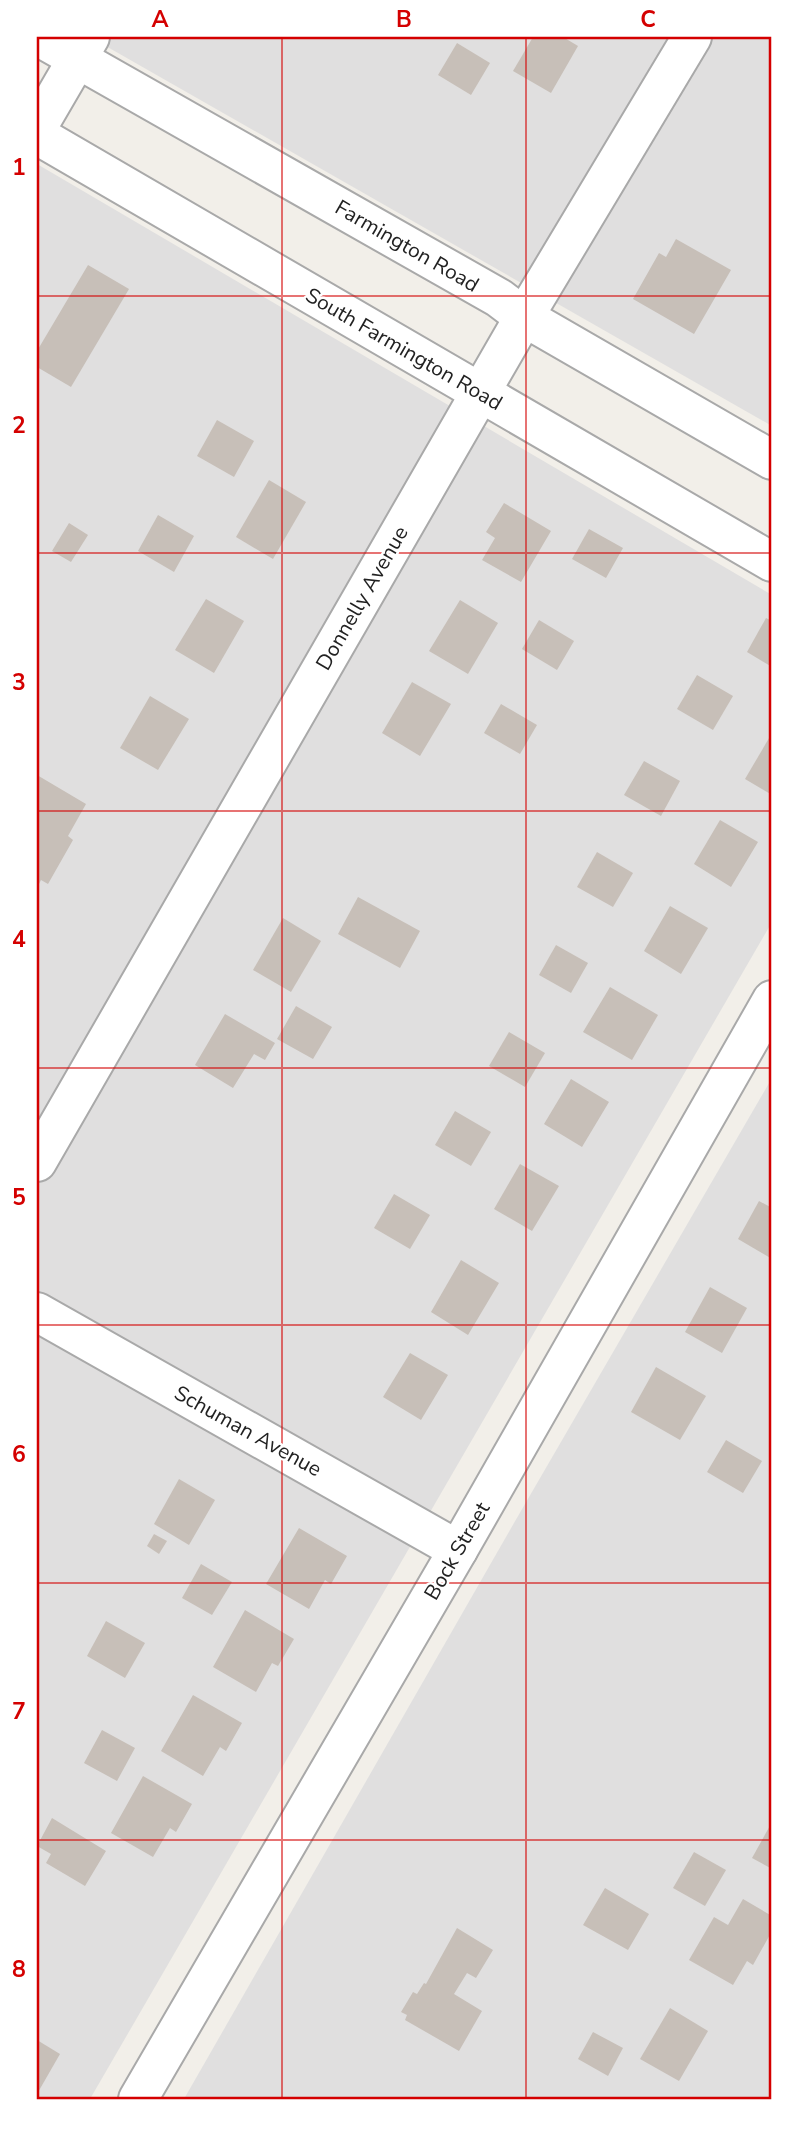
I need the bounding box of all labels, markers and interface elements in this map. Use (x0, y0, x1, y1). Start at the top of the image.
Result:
text: A (151, 4, 169, 35)
text: B (396, 4, 412, 35)
text: C (640, 4, 656, 35)
text: 1 (12, 152, 26, 183)
street label: Farmington Road (330, 193, 484, 299)
street label: South Farmington Road (300, 281, 508, 417)
text: 2 (12, 410, 26, 441)
street label: Donnelly Avenue (309, 521, 415, 675)
text: 3 (12, 667, 26, 698)
text: 4 (12, 924, 26, 955)
text: 5 (12, 1182, 26, 1213)
street label: Schuman Avenue (169, 1379, 327, 1483)
text: 6 (12, 1439, 26, 1470)
street label: Bock Street (418, 1496, 497, 1605)
text: 7 (12, 1696, 26, 1727)
text: 8 (12, 1954, 26, 1985)

